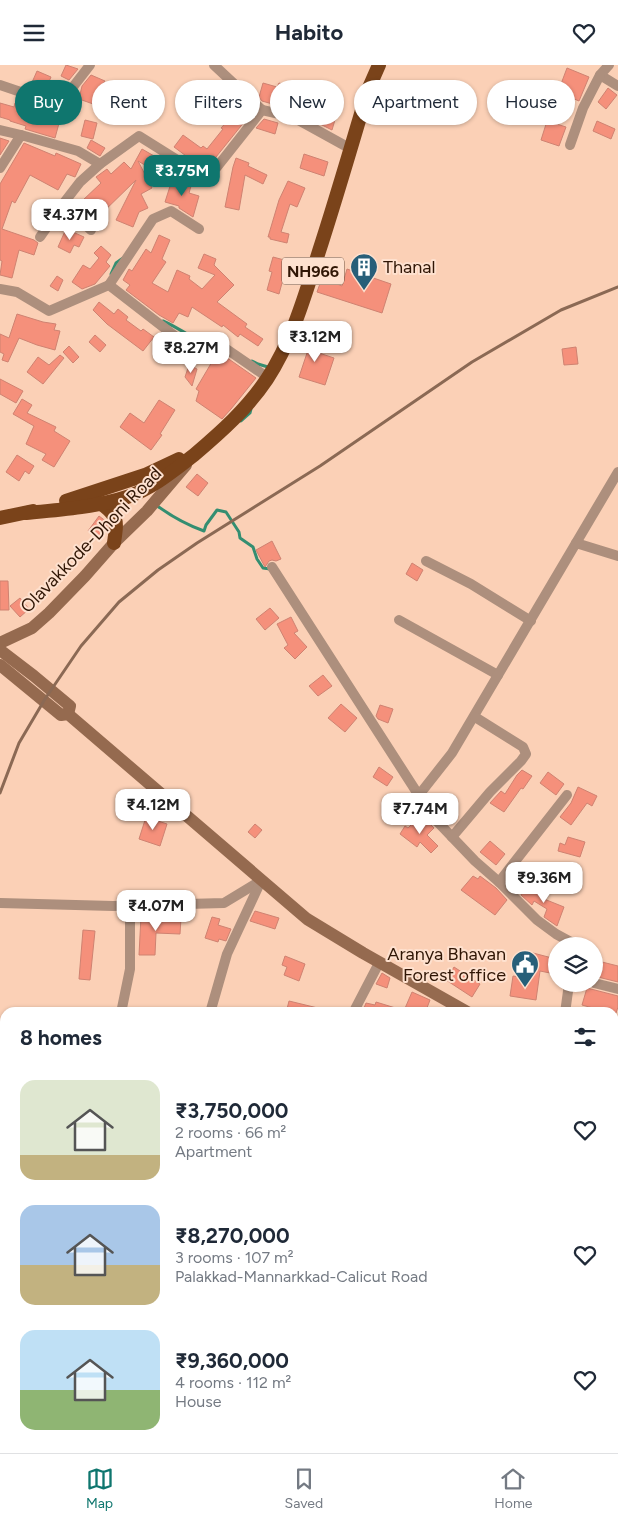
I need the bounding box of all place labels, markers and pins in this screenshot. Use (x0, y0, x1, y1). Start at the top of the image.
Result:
pin: ₹3.75M (141, 155, 223, 197)
pin: ₹4.37M (29, 199, 111, 241)
building icon: Thanal (349, 252, 379, 291)
place label: Thanal (383, 256, 435, 278)
pin: ₹3.12M (274, 321, 356, 363)
pin: ₹8.27M (150, 331, 232, 374)
pin: ₹4.12M (112, 789, 194, 831)
pin: ₹7.74M (379, 793, 461, 835)
pin: ₹9.36M (503, 861, 585, 904)
pin: ₹4.07M (115, 889, 197, 932)
place label: Aranya Bhavan Forest office (387, 943, 506, 986)
public building icon: Aranya Bhavan Forest office (510, 949, 540, 988)

